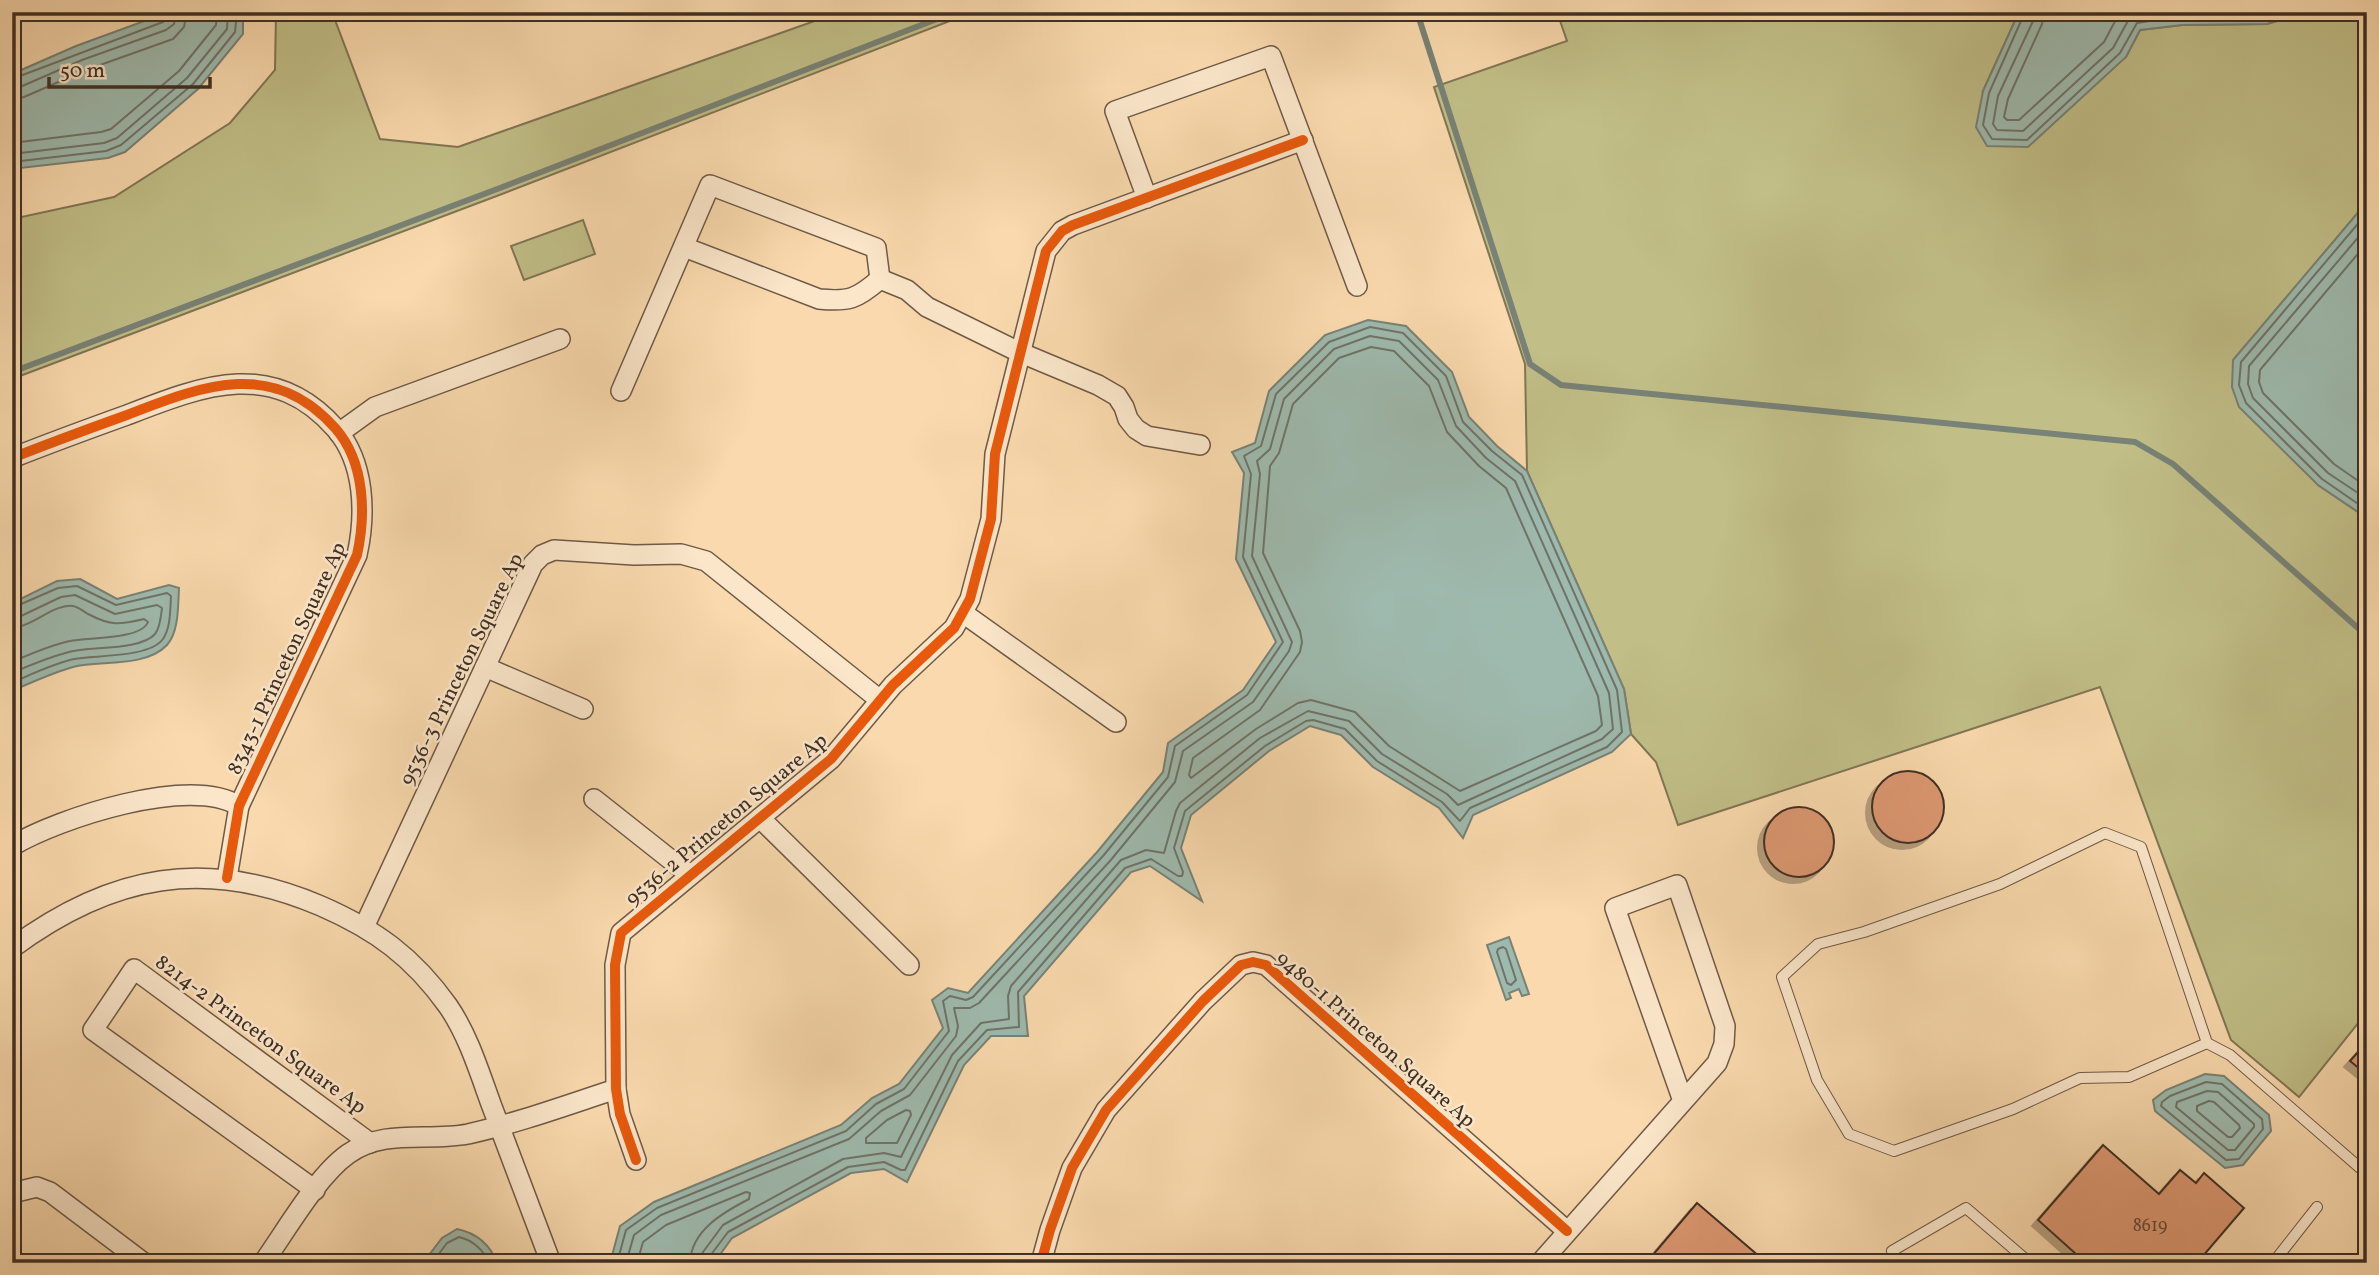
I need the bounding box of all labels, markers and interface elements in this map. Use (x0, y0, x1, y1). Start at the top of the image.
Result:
scale bar (49, 46, 210, 90)
text: 50 m (60, 57, 105, 86)
street label: 8343-1 Princeton Square Ap (221, 538, 354, 780)
street label: 9536-3 Princeton Square Ap (393, 549, 531, 791)
street label: 9536-2 Princeton Square Ap (620, 727, 834, 913)
street label: 9480-1 Princeton Square Ap (1269, 945, 1481, 1135)
street label: 8214-2 Princeton Square Ap (149, 949, 372, 1122)
house number: 8619 (2133, 1214, 2167, 1239)

